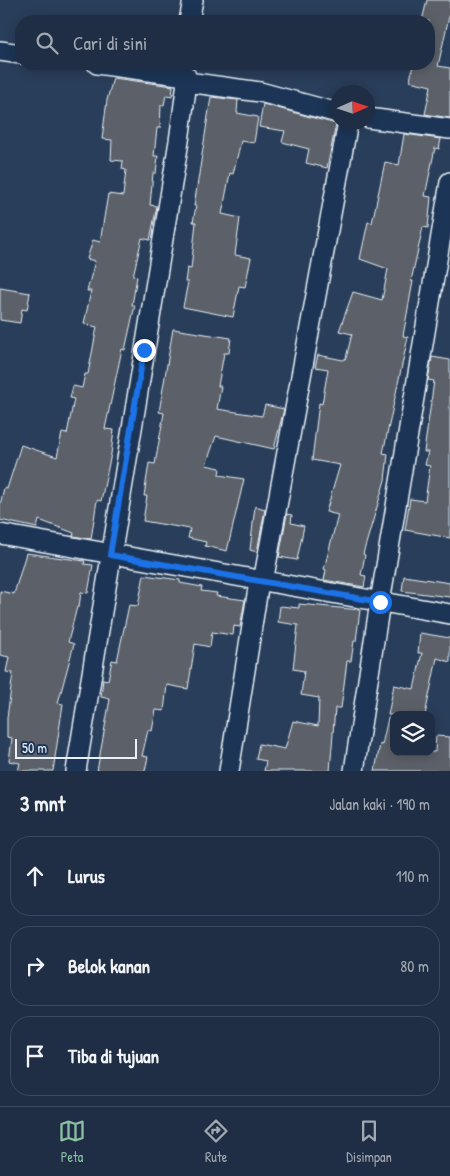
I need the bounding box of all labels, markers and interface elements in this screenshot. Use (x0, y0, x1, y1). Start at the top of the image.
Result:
search box (15, 15, 435, 70)
icon: search (33, 29, 61, 57)
text: Cari di sini (73, 30, 147, 56)
north arrow (330, 85, 375, 130)
route end (133, 339, 156, 362)
route start (369, 591, 392, 614)
map controls (390, 711, 435, 756)
button: layers (390, 711, 435, 756)
scale bar (15, 736, 138, 759)
text: 50 m (22, 738, 47, 757)
text: 3 mnt (20, 789, 65, 818)
text: Jalan kaki · 190 m (329, 793, 430, 815)
icon: ahead (21, 862, 49, 890)
text: Lurus (68, 863, 105, 889)
text: 110 m (396, 865, 429, 887)
icon: right (21, 952, 49, 980)
text: Belok kanan (68, 953, 150, 979)
text: 80 m (400, 955, 429, 977)
icon: arrive (21, 1042, 49, 1070)
text: Tiba di tujuan (68, 1043, 159, 1069)
tab: Peta (58, 1117, 86, 1166)
tab: Rute (202, 1117, 230, 1166)
tab: Disimpan (346, 1117, 392, 1166)

